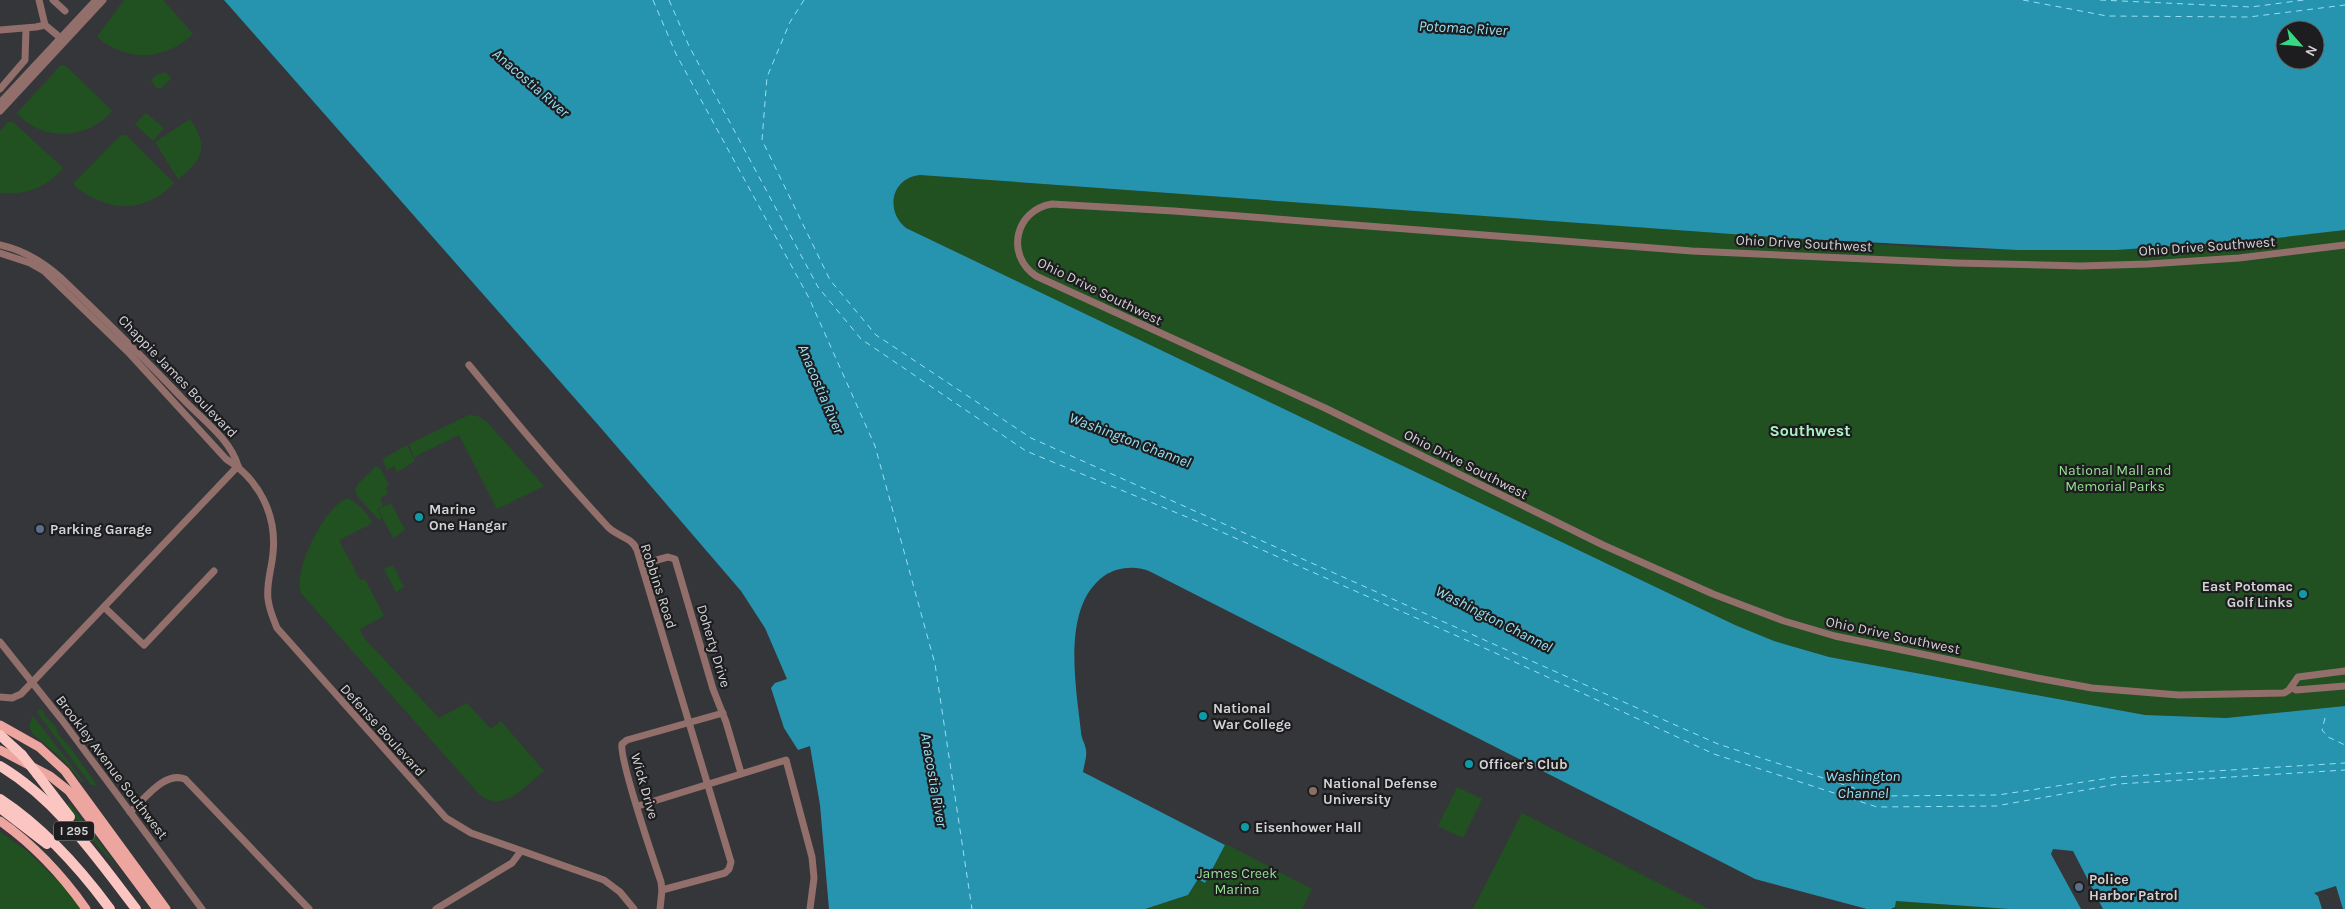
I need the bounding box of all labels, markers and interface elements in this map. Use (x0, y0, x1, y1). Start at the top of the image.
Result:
water label: Potomac River (1418, 17, 1509, 39)
north arrow (2275, 20, 2325, 70)
text: N (2301, 42, 2321, 59)
water label: Anacostia River (489, 45, 574, 122)
street label: Ohio Drive Southwest (1735, 231, 1873, 256)
street label: Ohio Drive Southwest (2138, 233, 2276, 260)
street label: Ohio Drive Southwest (1035, 254, 1165, 329)
street label: Chappie James Boulevard (115, 311, 241, 441)
water label: Anacostia River (794, 341, 848, 437)
water label: Washington Channel (1067, 408, 1194, 472)
district label: Southwest (1770, 421, 1850, 440)
street label: Ohio Drive Southwest (1401, 426, 1531, 503)
park label: National Mall and Memorial Parks (2059, 462, 2171, 495)
place label: Marine One Hangar (429, 501, 507, 534)
marker: Marine One Hangar (413, 511, 425, 523)
place label: Parking Garage (50, 521, 152, 538)
marker: Parking Garage (34, 523, 46, 535)
street label: Robbins Road (637, 542, 680, 631)
place label: East Potomac Golf Links (2202, 578, 2293, 611)
water label: Washington Channel (1432, 582, 1556, 656)
marker: East Potomac Golf Links (2297, 588, 2309, 600)
street label: Doherty Drive (693, 603, 734, 689)
street label: Ohio Drive Southwest (1824, 613, 1962, 658)
street label: Defense Boulevard (337, 681, 429, 780)
street label: Brookley Avenue Southwest (52, 692, 171, 843)
place label: National War College (1213, 700, 1291, 733)
marker: National War College (1197, 710, 1209, 722)
water label: Anacostia River (917, 731, 951, 830)
street label: Wick Drive (627, 751, 662, 821)
place label: Officer's Club (1479, 756, 1568, 773)
marker: Officer's Club (1463, 758, 1475, 770)
water label: Washington Channel (1826, 767, 1900, 802)
place label: National Defense University (1323, 775, 1437, 808)
marker: National Defense University (1307, 785, 1319, 797)
place label: Eisenhower Hall (1255, 819, 1362, 836)
road number: I 295 (54, 821, 94, 840)
marker: Eisenhower Hall (1239, 821, 1251, 833)
park label: James Creek Marina (1197, 865, 1277, 898)
place label: Police Harbor Patrol (2089, 871, 2178, 904)
marker: Police Harbor Patrol (2073, 881, 2085, 893)

